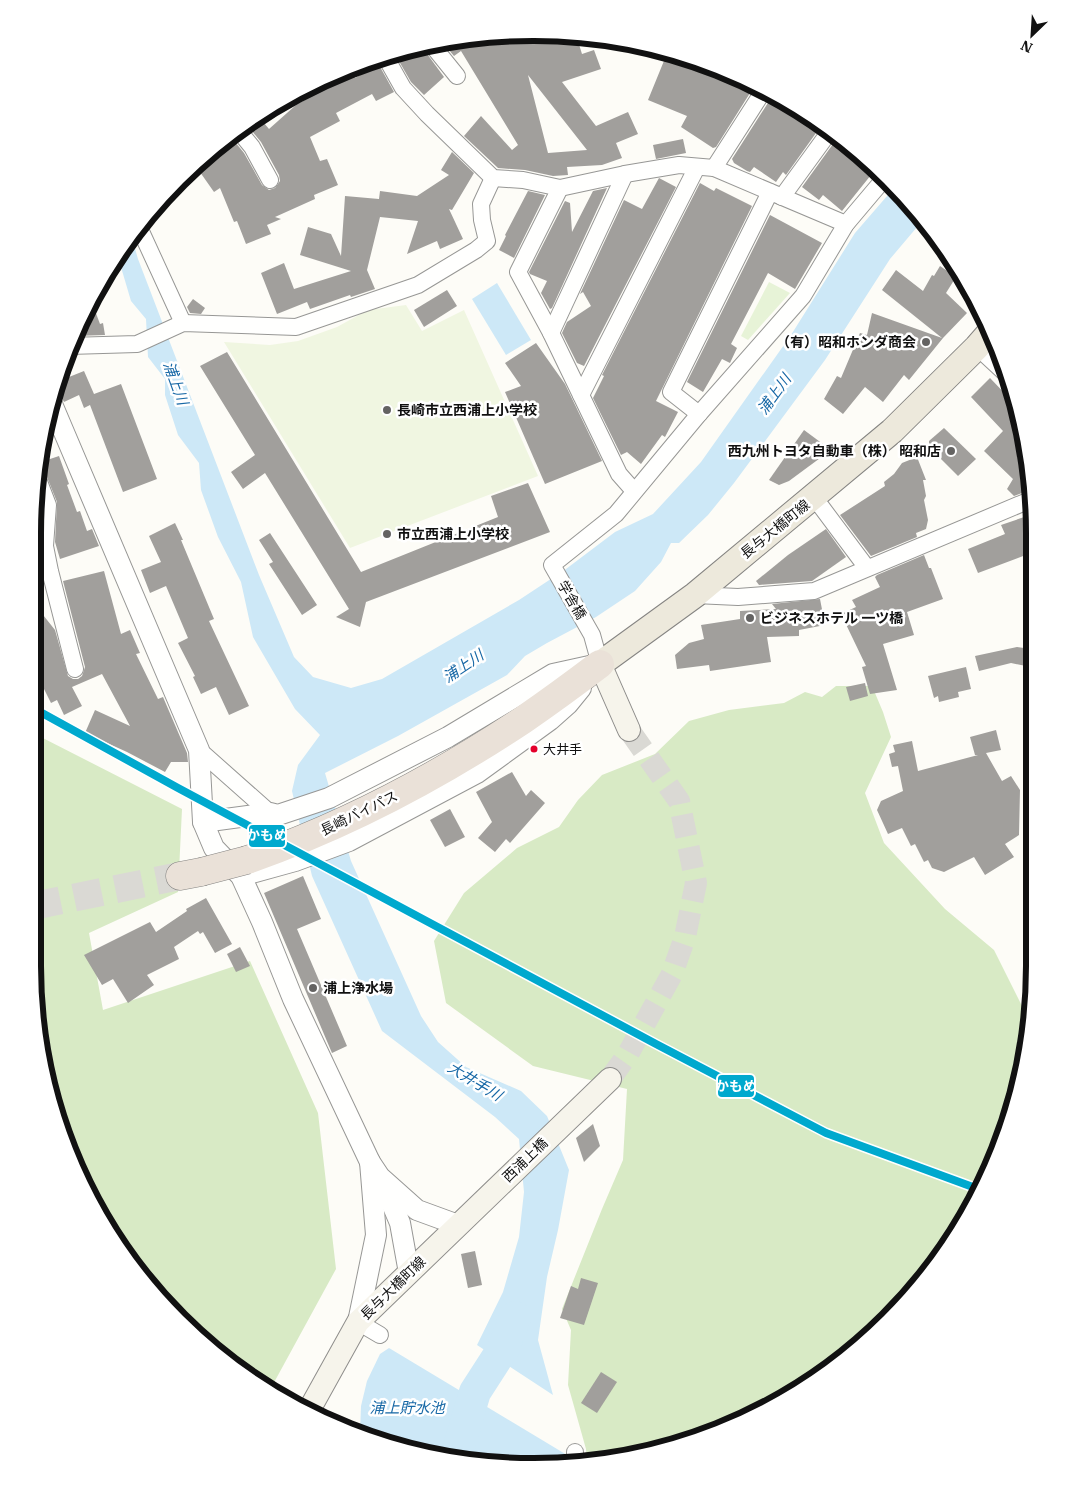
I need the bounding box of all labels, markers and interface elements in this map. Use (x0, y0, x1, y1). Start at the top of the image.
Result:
north arrow (1007, 10, 1057, 60)
text: N (1018, 36, 1035, 57)
place label: （有）昭和ホンダ商会 (776, 333, 916, 351)
marker: （有）昭和ホンダ商会 (920, 336, 932, 348)
water label: 浦上川 (159, 359, 193, 409)
water label: 浦上川 (753, 369, 796, 418)
place label: 長崎市立西浦上小学校 (397, 401, 537, 419)
marker: 長崎市立西浦上小学校 (381, 404, 393, 416)
place label: 西九州トヨタ自動車（株） 昭和店 (728, 442, 941, 460)
marker: 西九州トヨタ自動車（株） 昭和店 (945, 445, 957, 457)
street label: 長与大橋町線 (737, 496, 813, 562)
place label: 市立西浦上小学校 (397, 525, 509, 543)
marker: 市立西浦上小学校 (381, 528, 393, 540)
street label: 学舎橋 (554, 577, 590, 623)
place label: ビジネスホテル 一ツ橋 (760, 609, 903, 627)
marker: ビジネスホテル 一ツ橋 (744, 612, 756, 624)
water label: 浦上川 (439, 644, 489, 686)
place label: 大井手 (543, 741, 582, 758)
marker: 大井手 (529, 744, 539, 754)
street label: 長崎バイパス (317, 787, 401, 839)
line badge: かもめ (248, 824, 286, 848)
text: かもめ (246, 826, 288, 844)
place label: 浦上浄水場 (323, 979, 393, 997)
marker: 浦上浄水場 (307, 982, 319, 994)
water label: 大井手川 (444, 1057, 507, 1106)
line badge: かもめ (717, 1074, 755, 1098)
text: かもめ (715, 1077, 757, 1095)
street label: 西浦上橋 (499, 1134, 551, 1186)
street label: 長与大橋町線 (357, 1252, 429, 1324)
water label: 浦上貯水池 (369, 1398, 446, 1417)

